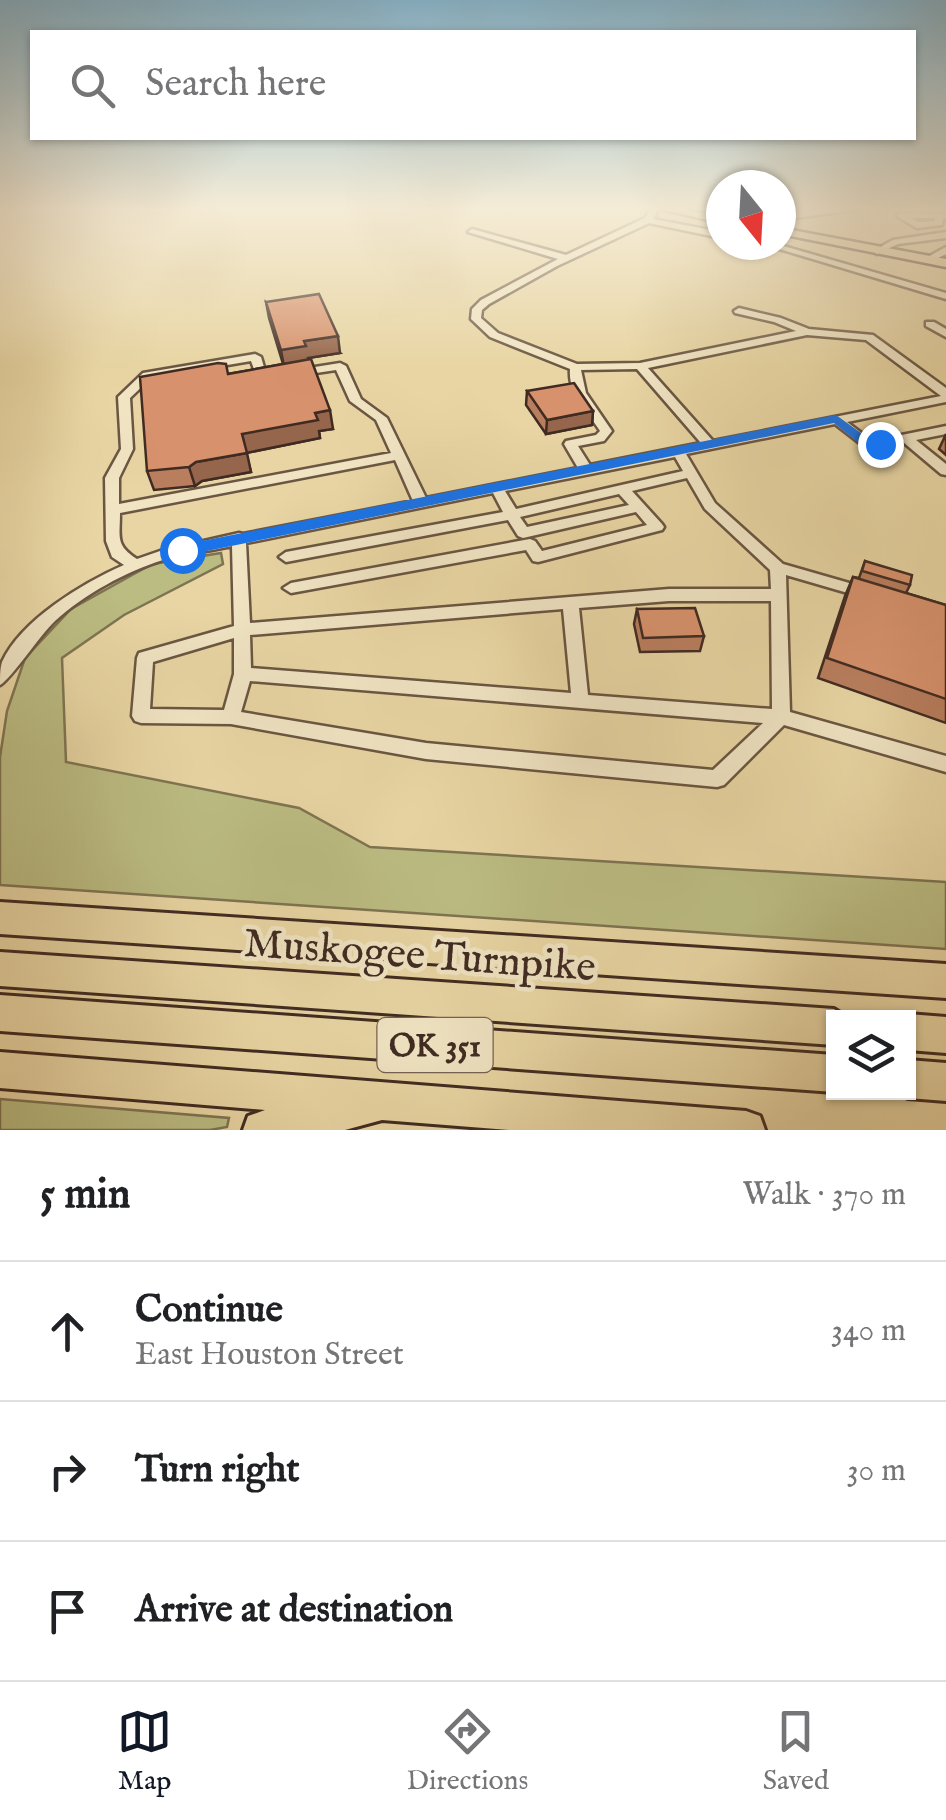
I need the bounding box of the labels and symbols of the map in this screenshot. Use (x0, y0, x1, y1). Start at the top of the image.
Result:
north arrow (706, 170, 796, 260)
route end (858, 422, 904, 468)
route start (160, 528, 206, 574)
street label: Muskogee Turnpike (242, 918, 598, 995)
road number: OK 351 (378, 1018, 492, 1072)

